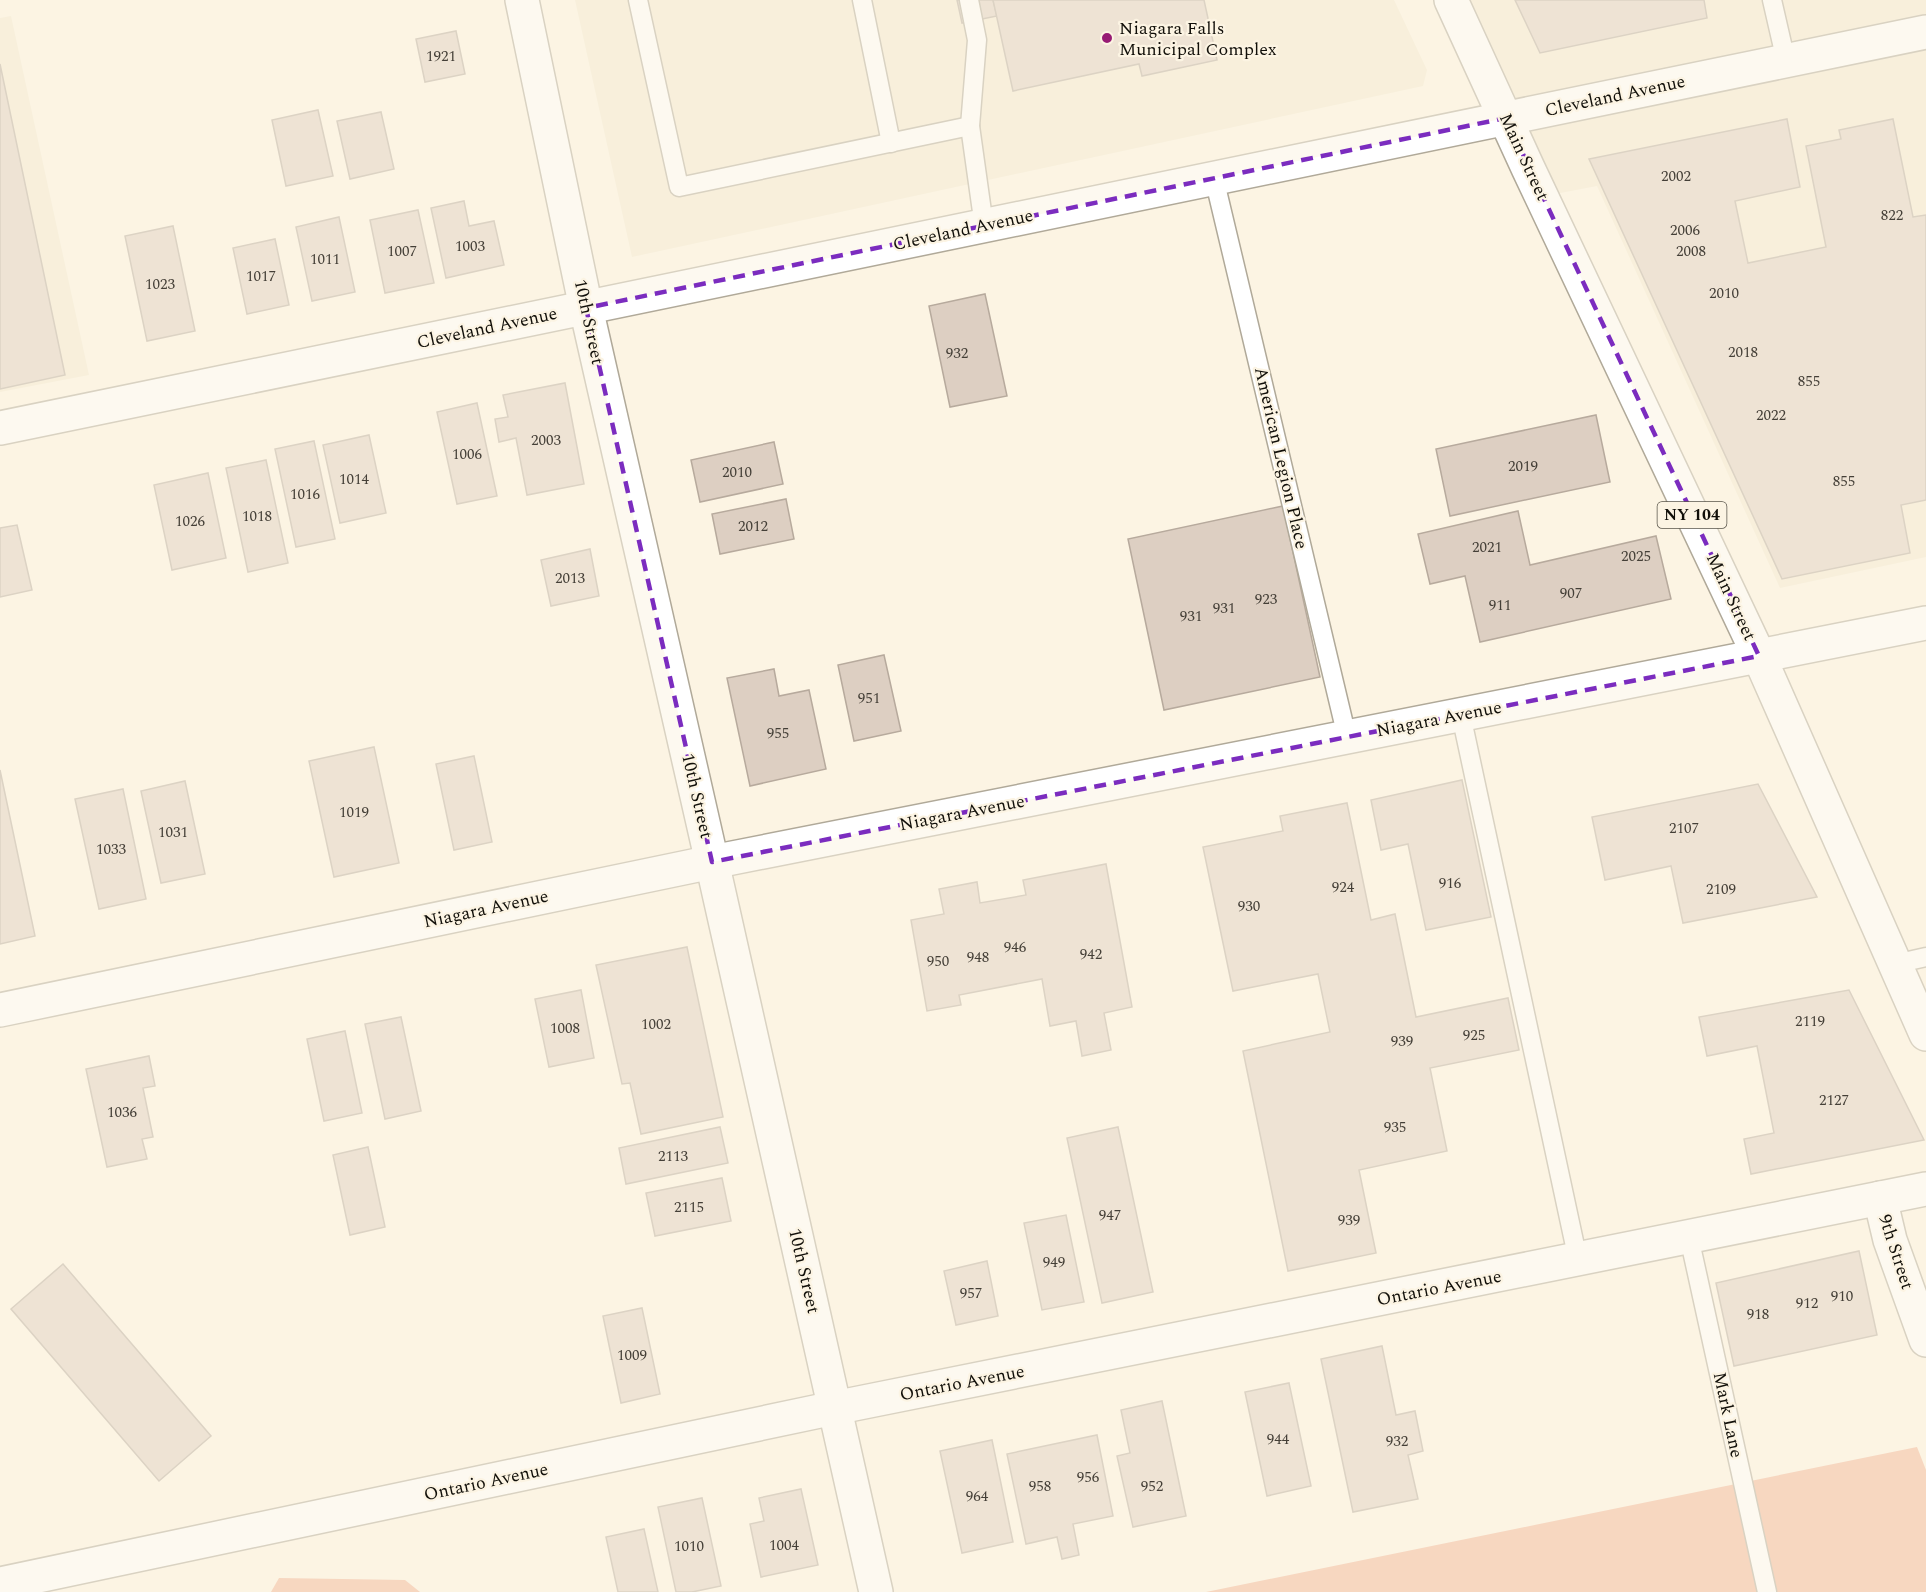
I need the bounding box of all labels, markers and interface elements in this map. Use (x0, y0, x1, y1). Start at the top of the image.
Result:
place label: Niagara Falls Municipal Complex (1119, 15, 1277, 63)
marker: Niagara Falls Municipal Complex (1100, 31, 1114, 45)
house number: 1921 (426, 45, 456, 68)
street label: Cleveland Avenue (1542, 68, 1688, 124)
street label: Main Street (1492, 109, 1556, 205)
house number: 2002 (1661, 165, 1691, 188)
street label: Cleveland Avenue (890, 202, 1036, 258)
house number: 822 (1881, 204, 1903, 227)
house number: 2006 (1670, 219, 1700, 242)
house number: 1003 (455, 235, 485, 258)
house number: 1007 (387, 240, 417, 263)
house number: 2008 (1676, 240, 1706, 263)
house number: 1011 (310, 248, 340, 271)
house number: 1017 (246, 265, 276, 288)
house number: 1023 (145, 273, 175, 296)
street label: 10th Street (567, 277, 611, 367)
house number: 2010 (1709, 282, 1739, 305)
street label: Cleveland Avenue (414, 300, 560, 356)
house number: 2018 (1728, 341, 1758, 364)
house number: 932 (946, 342, 968, 365)
street label: American Legion Place (1247, 364, 1315, 552)
house number: 855 (1798, 370, 1820, 393)
house number: 2022 (1756, 404, 1786, 427)
house number: 2003 (531, 429, 561, 452)
house number: 1006 (452, 443, 482, 466)
house number: 2019 (1508, 455, 1538, 478)
house number: 2010 (722, 461, 752, 484)
house number: 1014 (339, 468, 369, 491)
house number: 855 (1833, 470, 1855, 493)
house number: 1016 (290, 483, 320, 506)
road number: NY 104 (1658, 502, 1726, 528)
house number: 1018 (242, 505, 272, 528)
house number: 1026 (175, 510, 205, 533)
house number: 2012 (738, 515, 768, 538)
house number: 2021 (1472, 536, 1502, 559)
house number: 2025 (1621, 545, 1651, 568)
street label: Main Street (1699, 549, 1763, 645)
house number: 2013 (555, 567, 585, 590)
house number: 907 (1560, 582, 1582, 605)
house number: 923 (1255, 588, 1278, 611)
house number: 911 (1489, 594, 1511, 617)
house number: 931 (1213, 597, 1235, 620)
house number: 931 (1180, 605, 1202, 628)
house number: 951 (858, 687, 880, 710)
street label: Niagara Avenue (1374, 694, 1504, 744)
house number: 955 (767, 722, 789, 745)
street label: 10th Street (674, 751, 720, 841)
street label: Niagara Avenue (897, 788, 1027, 838)
house number: 1019 (339, 801, 369, 824)
house number: 2107 (1669, 817, 1699, 840)
house number: 1031 (158, 821, 188, 844)
house number: 1033 (96, 838, 126, 861)
house number: 916 (1439, 872, 1462, 895)
house number: 924 (1332, 876, 1355, 899)
house number: 2109 (1706, 878, 1736, 901)
street label: Niagara Avenue (421, 883, 551, 935)
house number: 930 (1238, 895, 1260, 918)
house number: 946 (1004, 936, 1027, 959)
house number: 942 (1080, 943, 1102, 966)
house number: 948 (967, 946, 989, 969)
house number: 950 (927, 950, 949, 973)
house number: 2119 (1795, 1010, 1825, 1033)
house number: 1002 (641, 1013, 671, 1036)
house number: 1008 (550, 1017, 580, 1040)
house number: 925 (1463, 1024, 1485, 1047)
house number: 939 (1391, 1030, 1413, 1053)
house number: 2127 (1819, 1089, 1849, 1112)
house number: 1036 (107, 1101, 137, 1124)
house number: 935 (1384, 1116, 1406, 1139)
house number: 2113 (658, 1145, 688, 1168)
house number: 2115 (674, 1196, 704, 1219)
house number: 947 (1099, 1204, 1121, 1227)
house number: 939 (1338, 1209, 1360, 1232)
street label: 9th Street (1871, 1211, 1921, 1293)
street label: 10th Street (781, 1226, 827, 1316)
house number: 949 (1043, 1251, 1065, 1274)
street label: Ontario Avenue (1374, 1263, 1504, 1313)
house number: 957 (960, 1282, 982, 1305)
house number: 910 (1831, 1285, 1853, 1308)
house number: 912 (1796, 1292, 1818, 1315)
house number: 918 (1747, 1303, 1769, 1326)
house number: 1009 (617, 1344, 647, 1367)
street label: Ontario Avenue (897, 1358, 1027, 1408)
street label: Mark Lane (1706, 1370, 1750, 1460)
house number: 944 (1267, 1428, 1290, 1451)
house number: 932 (1386, 1430, 1408, 1453)
street label: Ontario Avenue (421, 1456, 551, 1508)
house number: 956 (1077, 1466, 1100, 1489)
house number: 958 (1029, 1475, 1051, 1498)
house number: 952 (1141, 1475, 1163, 1498)
house number: 964 (966, 1485, 989, 1508)
house number: 1004 (769, 1534, 799, 1557)
house number: 1010 (674, 1535, 704, 1558)

